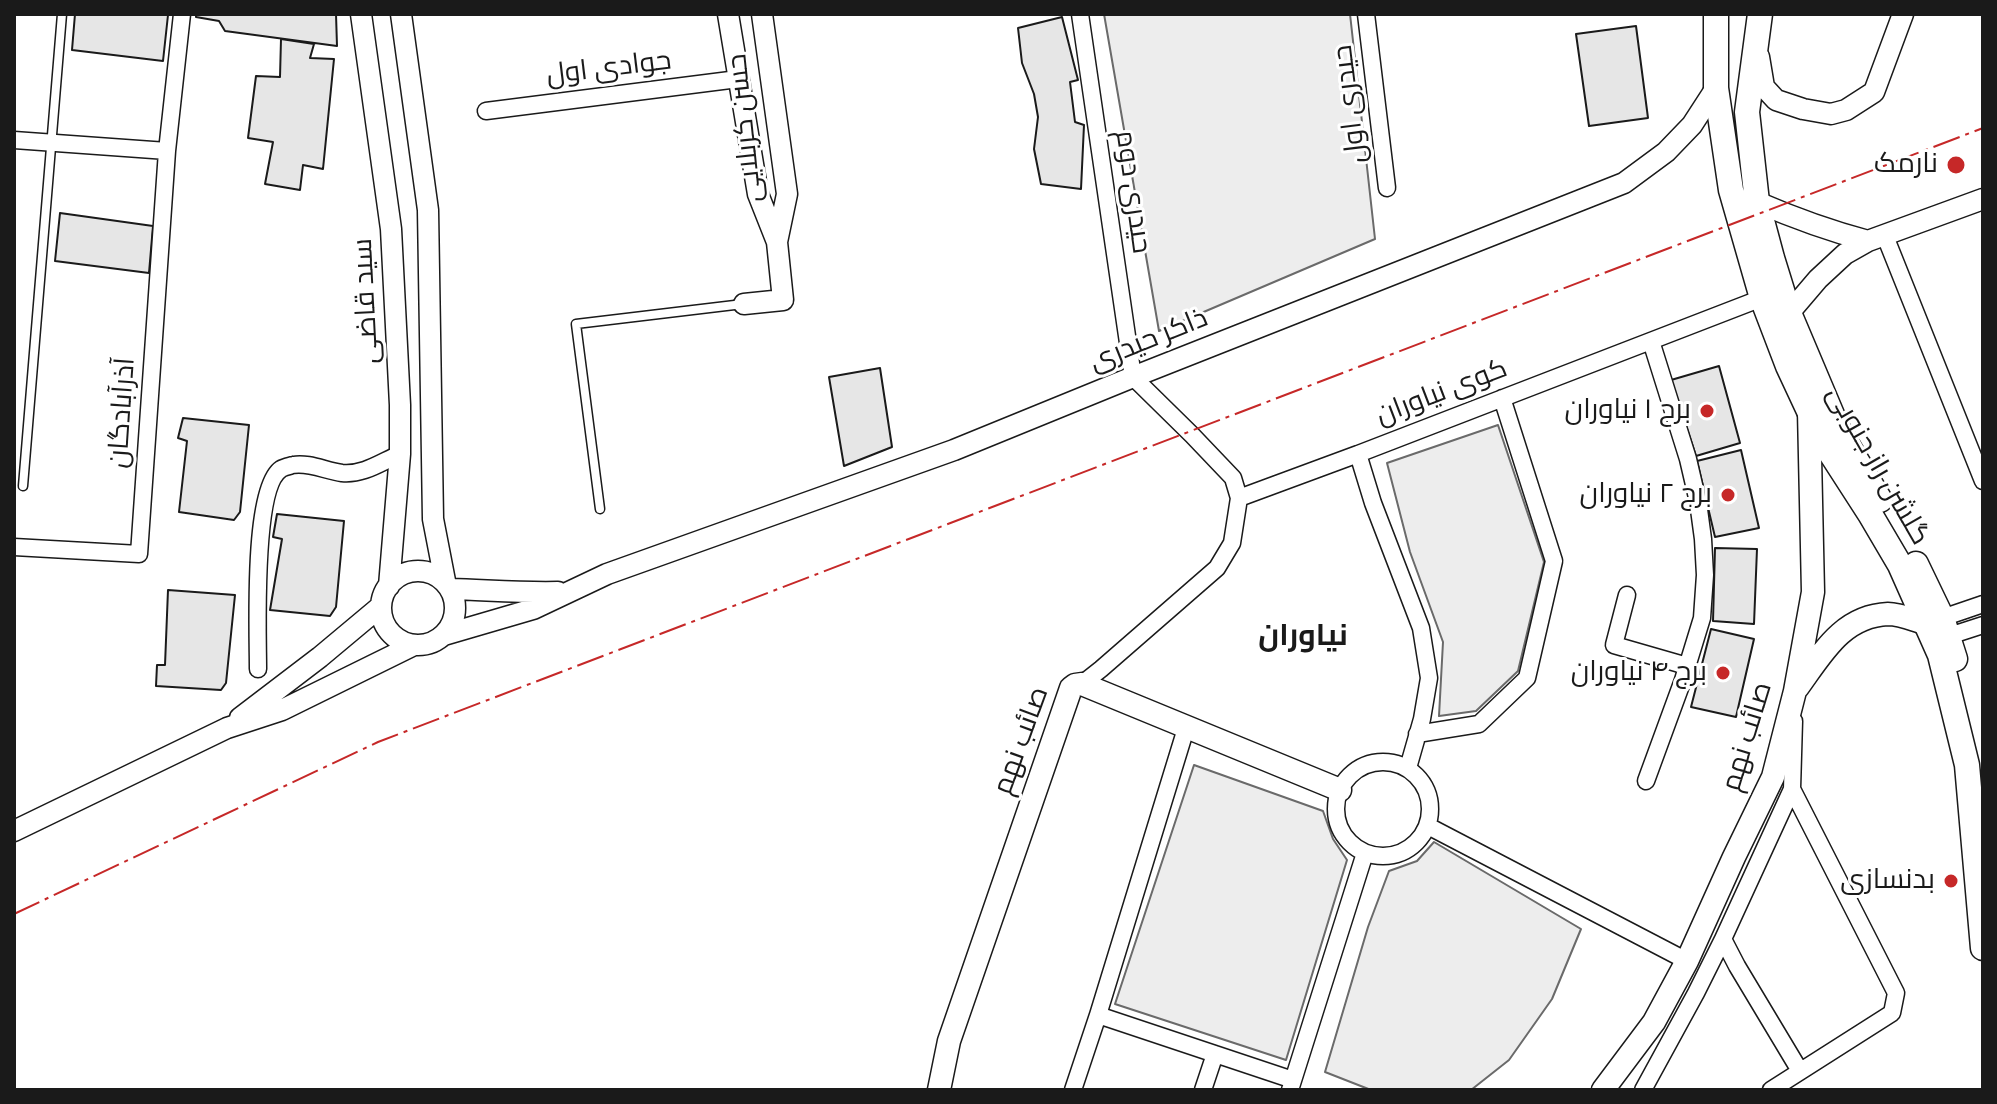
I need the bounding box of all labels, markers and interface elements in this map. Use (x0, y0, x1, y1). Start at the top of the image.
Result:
street label: حیدری اول (1327, 43, 1375, 165)
street label: جوادی اول (545, 45, 673, 93)
street label: حسن کربلایی (721, 52, 771, 204)
street label: حیدری دوم (1107, 128, 1157, 256)
place label: نارمک (1874, 148, 1938, 182)
marker: نارمک (1945, 154, 1967, 176)
street label: سید قاضی (347, 237, 387, 365)
street label: ذاکر حیدری (1085, 302, 1213, 380)
street label: کوی نیاوران (1372, 353, 1512, 433)
street label: آذرآبادگان (102, 356, 144, 470)
street label: گلشن راز جنوبی (1818, 381, 1936, 551)
place label: برح ۱ نیاوران (1565, 394, 1691, 428)
marker: برح ۱ نیاوران (1698, 402, 1716, 420)
place label: برج ۲ نیاوران (1580, 478, 1712, 512)
marker: برج ۲ نیاوران (1719, 486, 1737, 504)
district label: نیاوران (1258, 619, 1348, 655)
place label: برج ۴ نیاوران (1571, 656, 1707, 690)
marker: برج ۴ نیاوران (1714, 664, 1732, 682)
street label: صائب نهم (1716, 678, 1780, 796)
street label: صائب نهم (987, 682, 1057, 800)
place label: بدنسازی (1840, 864, 1935, 898)
marker: بدنسازی (1942, 872, 1960, 890)

